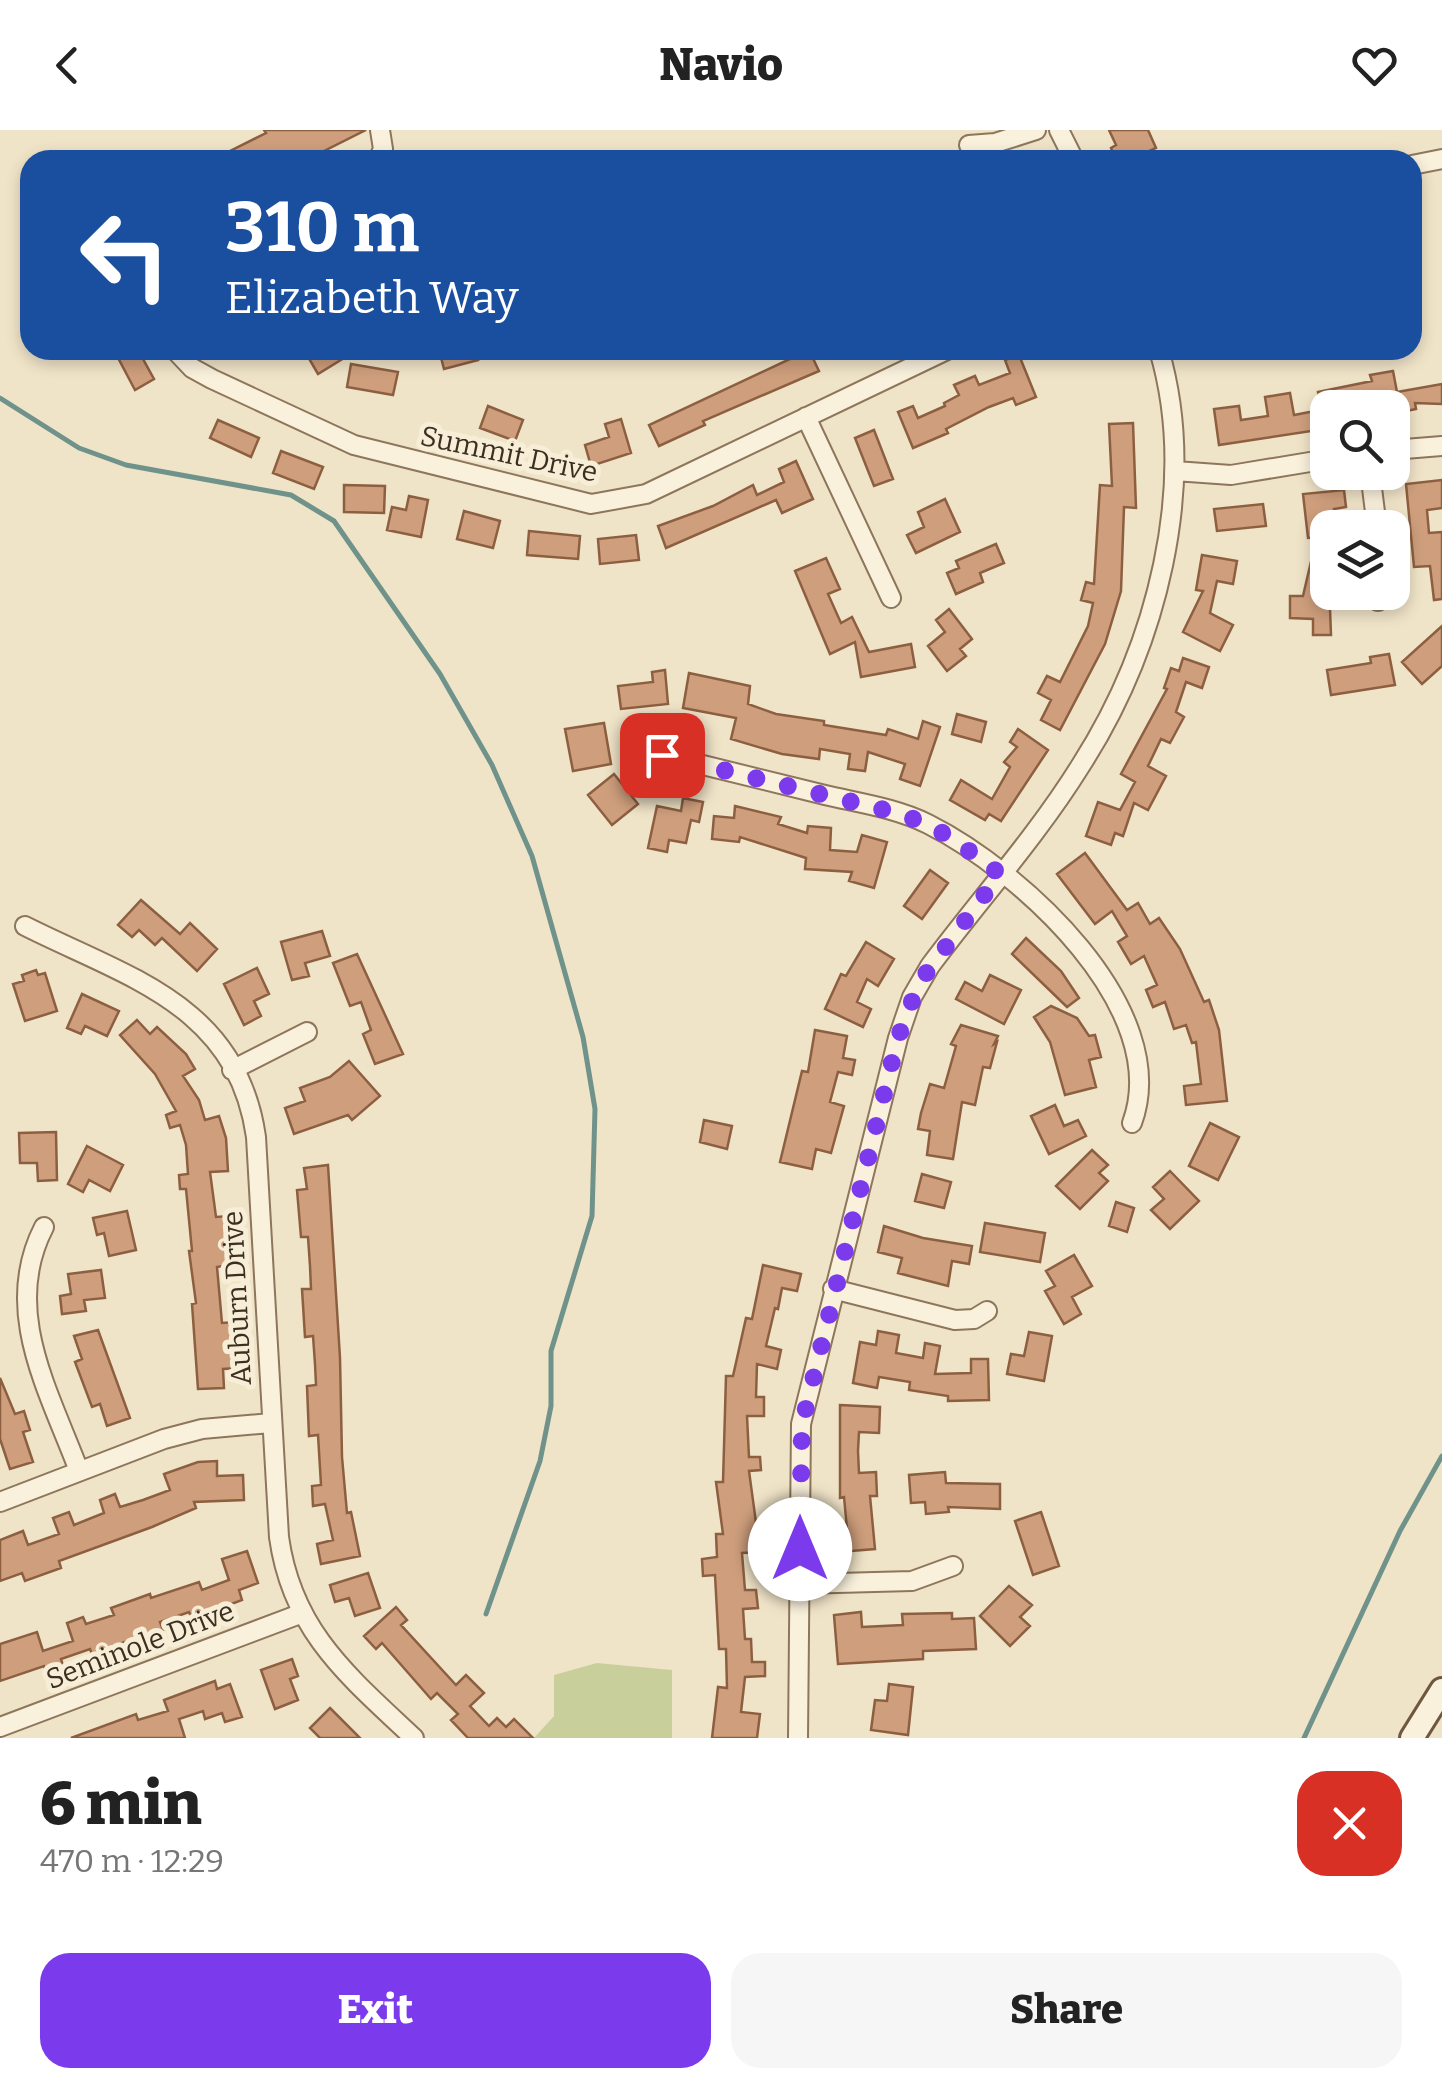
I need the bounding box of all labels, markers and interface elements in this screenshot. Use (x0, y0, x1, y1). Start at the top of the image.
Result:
icon: back (40, 38, 95, 93)
text: Navio (659, 38, 783, 92)
icon: heart (1347, 38, 1402, 93)
text: 310 m (225, 186, 419, 270)
icon: left (60, 190, 190, 320)
text: Elizabeth Way (225, 271, 518, 325)
map controls (1310, 390, 1410, 610)
button: search (1310, 390, 1410, 490)
street label: Summit Drive (417, 419, 601, 489)
button: layers (1310, 510, 1410, 610)
pin (620, 713, 705, 798)
icon: arrive (635, 728, 690, 783)
street label: Auburn Drive (216, 1210, 258, 1386)
position arrow (748, 1497, 852, 1601)
street label: Seminole Drive (41, 1594, 239, 1696)
text: 6 min (40, 1768, 202, 1840)
button: close (1297, 1771, 1402, 1876)
text: 470 m · 12:29 (40, 1842, 224, 1880)
button: Exit (40, 1953, 711, 2068)
button: Share (731, 1953, 1402, 2068)

